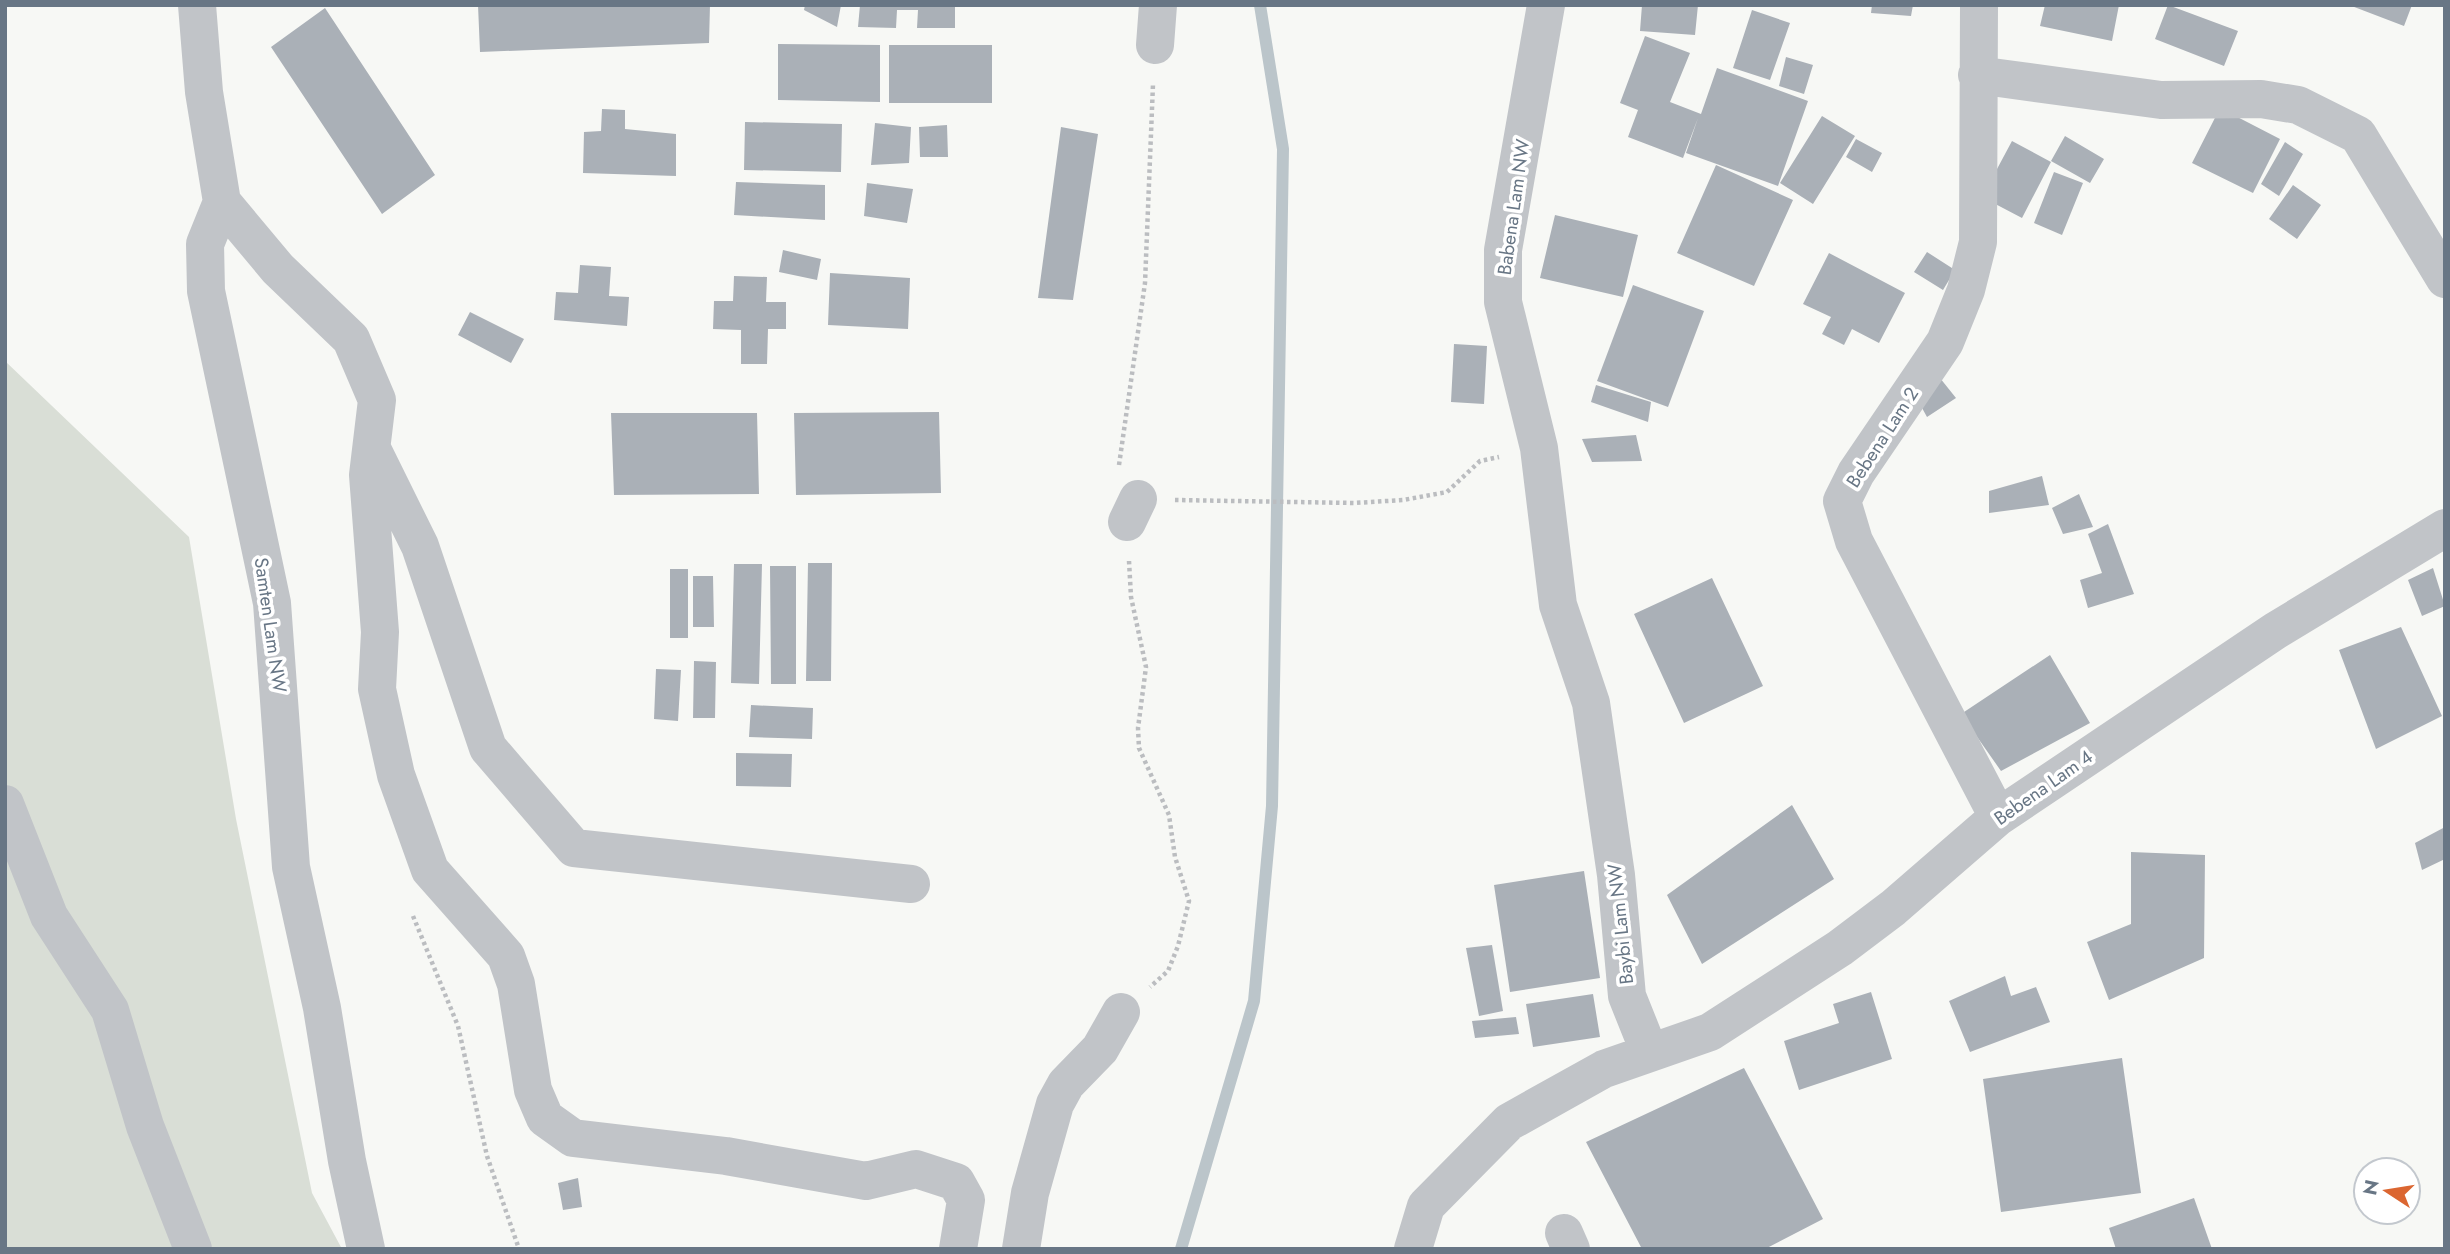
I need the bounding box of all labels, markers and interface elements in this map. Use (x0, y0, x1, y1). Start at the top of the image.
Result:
street label: Babena Lam NW (1491, 137, 1536, 277)
street label: Bebena Lam 2 (1840, 382, 1925, 493)
street label: Samten Lam NW (248, 556, 293, 695)
street label: Bebena Lam 4 (1988, 743, 2098, 831)
street label: Baybi Lam NW (1601, 862, 1640, 986)
north arrow (2352, 1156, 2422, 1226)
text: N (2356, 1177, 2386, 1198)

